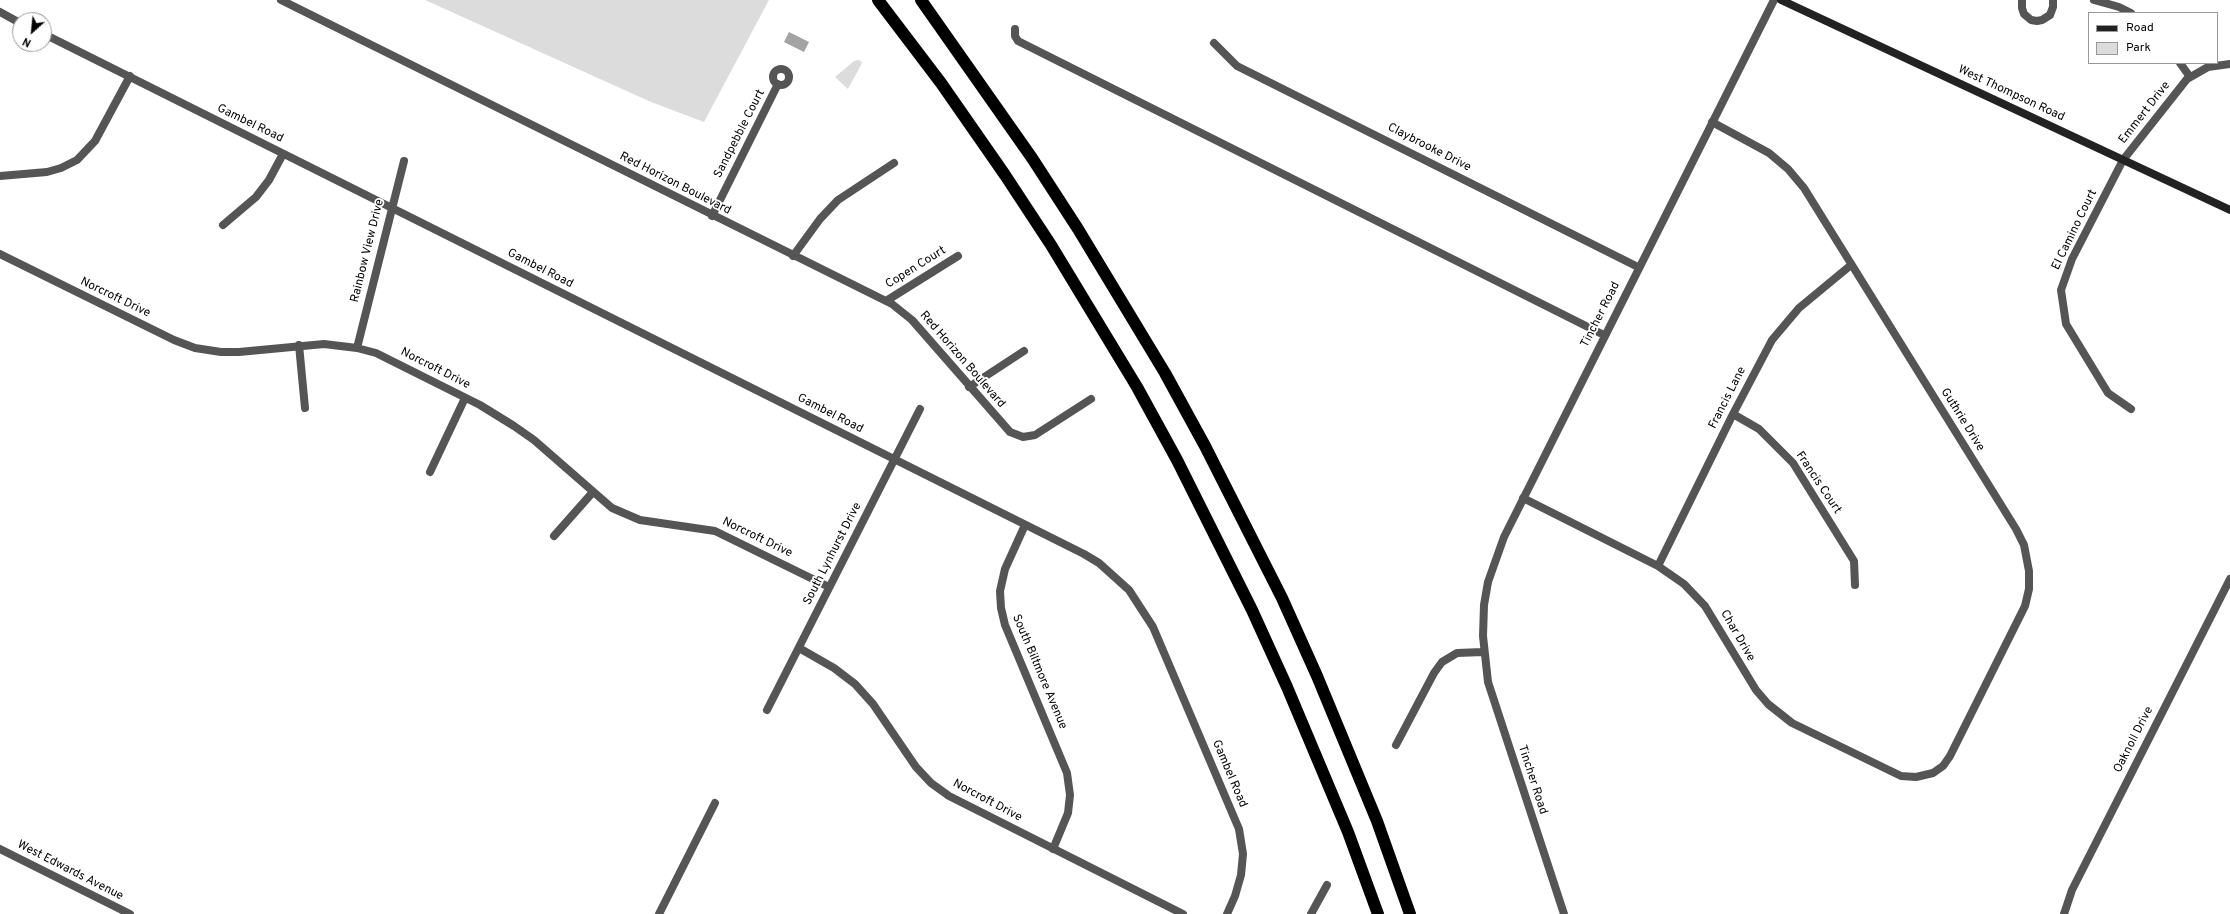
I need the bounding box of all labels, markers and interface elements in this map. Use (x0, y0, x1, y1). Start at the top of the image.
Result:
north arrow (12, 12, 52, 52)
legend (2088, 12, 2218, 64)
text: Road (2126, 20, 2154, 36)
text: N (20, 34, 34, 50)
text: Park (2126, 40, 2151, 56)
street label: West Thompson Road (1955, 63, 2067, 125)
street label: Emmert Drive (2116, 79, 2174, 147)
street label: Sandpebble Court (711, 87, 769, 181)
street label: Gambel Road (214, 102, 286, 146)
street label: Claybrooke Drive (1385, 121, 1473, 175)
street label: Red Horizon Boulevard (617, 150, 733, 218)
street label: El Camino Court (2049, 187, 2101, 273)
street label: Rainbow View Drive (348, 198, 388, 304)
street label: Copen Court (883, 244, 949, 292)
street label: Gambel Road (505, 246, 575, 292)
street label: Norcroft Drive (78, 275, 152, 321)
street label: Tincher Road (1578, 280, 1624, 350)
street label: Red Horizon Boulevard (916, 309, 1008, 411)
street label: Norcroft Drive (398, 345, 472, 393)
street label: Francis Lane (1706, 365, 1750, 431)
street label: Guthrie Drive (1937, 386, 1987, 454)
street label: Gambel Road (795, 391, 865, 437)
street label: Francis Court (1792, 449, 1844, 517)
street label: South Lynhurst Drive (801, 500, 865, 608)
street label: Norcroft Drive (720, 515, 794, 561)
street label: Char Drive (1717, 608, 1757, 664)
street label: South Biltmore Avenue (1008, 613, 1070, 731)
street label: Oaknoll Drive (2111, 704, 2157, 776)
street label: Gambel Road (1208, 738, 1250, 810)
street label: Tincher Road (1514, 744, 1550, 816)
street label: Norcroft Drive (950, 777, 1024, 825)
street label: West Edwards Avenue (15, 838, 125, 904)

